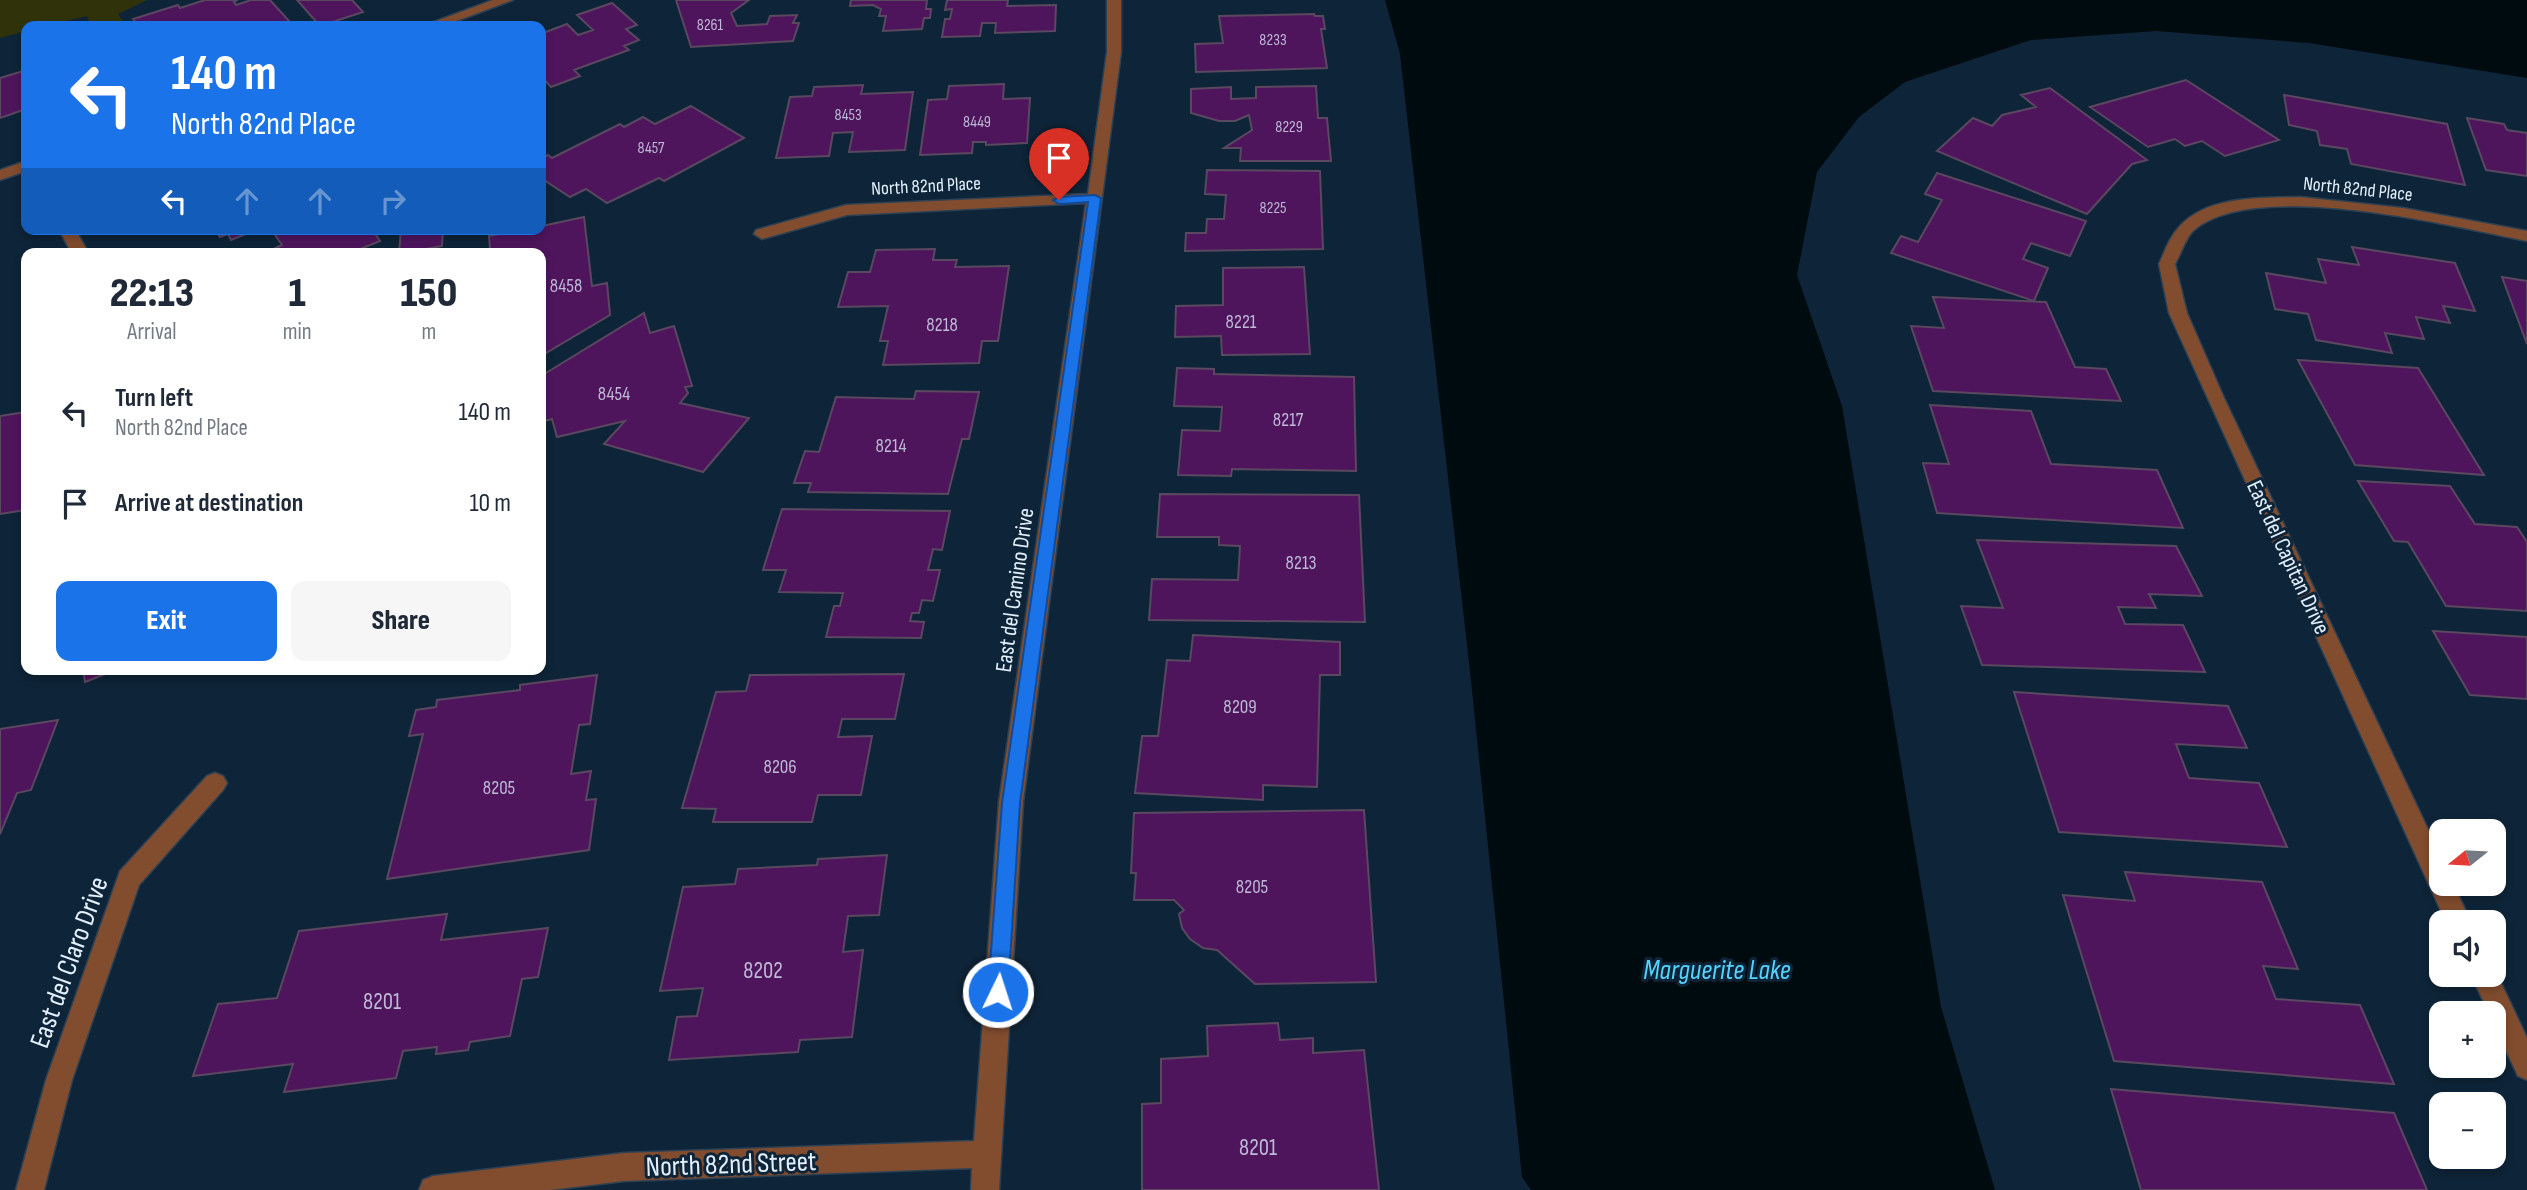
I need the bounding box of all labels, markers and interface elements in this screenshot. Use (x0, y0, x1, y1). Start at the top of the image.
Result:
house number: 8261 (697, 16, 724, 35)
house number: 8233 (1259, 31, 1287, 50)
text: 140 m (171, 45, 277, 104)
icon: left (56, 49, 147, 140)
text: North 82nd Place (171, 105, 356, 144)
house number: 8453 (834, 106, 862, 125)
house number: 8449 (963, 113, 991, 132)
house number: 8229 (1275, 118, 1303, 137)
pin (1029, 128, 1089, 200)
house number: 8457 (638, 139, 665, 158)
icon: arrive (1040, 139, 1078, 177)
street label: North 82nd Place (871, 172, 981, 201)
street label: North 82nd Place (2302, 172, 2414, 207)
icon: left (155, 182, 193, 220)
icon: ahead (228, 182, 266, 220)
icon: ahead (301, 182, 339, 220)
icon: right (374, 182, 412, 220)
house number: 8225 (1260, 199, 1286, 218)
text: 22:13 (110, 268, 194, 319)
text: 1 (289, 268, 306, 319)
text: 150 (400, 268, 457, 319)
house number: 8458 (550, 275, 582, 298)
house number: 8221 (1226, 311, 1257, 334)
house number: 8218 (926, 314, 958, 337)
text: Arrival (127, 318, 177, 346)
text: min (283, 318, 312, 346)
text: m (421, 318, 436, 346)
text: Turn left (115, 383, 193, 414)
house number: 8454 (598, 383, 630, 406)
icon: left (56, 394, 94, 432)
text: 140 m (459, 397, 511, 428)
house number: 8217 (1273, 409, 1304, 432)
text: North 82nd Place (115, 414, 248, 442)
house number: 8214 (875, 435, 907, 458)
street label: East del Capitan Drive (2240, 476, 2336, 639)
icon: arrive (56, 485, 94, 523)
text: Arrive at destination (115, 488, 303, 519)
text: 10 m (469, 488, 511, 519)
street label: East del Camino Drive (990, 506, 1040, 674)
house number: 8213 (1285, 552, 1317, 575)
button: Exit (56, 581, 277, 661)
button: Share (291, 581, 511, 661)
house number: 8209 (1223, 696, 1257, 719)
house number: 8206 (763, 756, 797, 779)
house number: 8205 (483, 777, 515, 800)
north arrow (2429, 819, 2506, 896)
map controls (2429, 819, 2506, 1169)
street label: East del Claro Drive (23, 872, 116, 1053)
house number: 8205 (1236, 876, 1268, 899)
button: sound (2429, 910, 2506, 987)
water label: Marguerite Lake (1643, 954, 1791, 987)
position arrow (961, 955, 1035, 1029)
house number: 8202 (743, 957, 783, 985)
house number: 8201 (363, 988, 401, 1016)
button: + (2429, 1001, 2506, 1078)
button: − (2429, 1092, 2506, 1169)
house number: 8201 (1239, 1134, 1277, 1162)
street label: North 82nd Street (645, 1145, 817, 1184)

